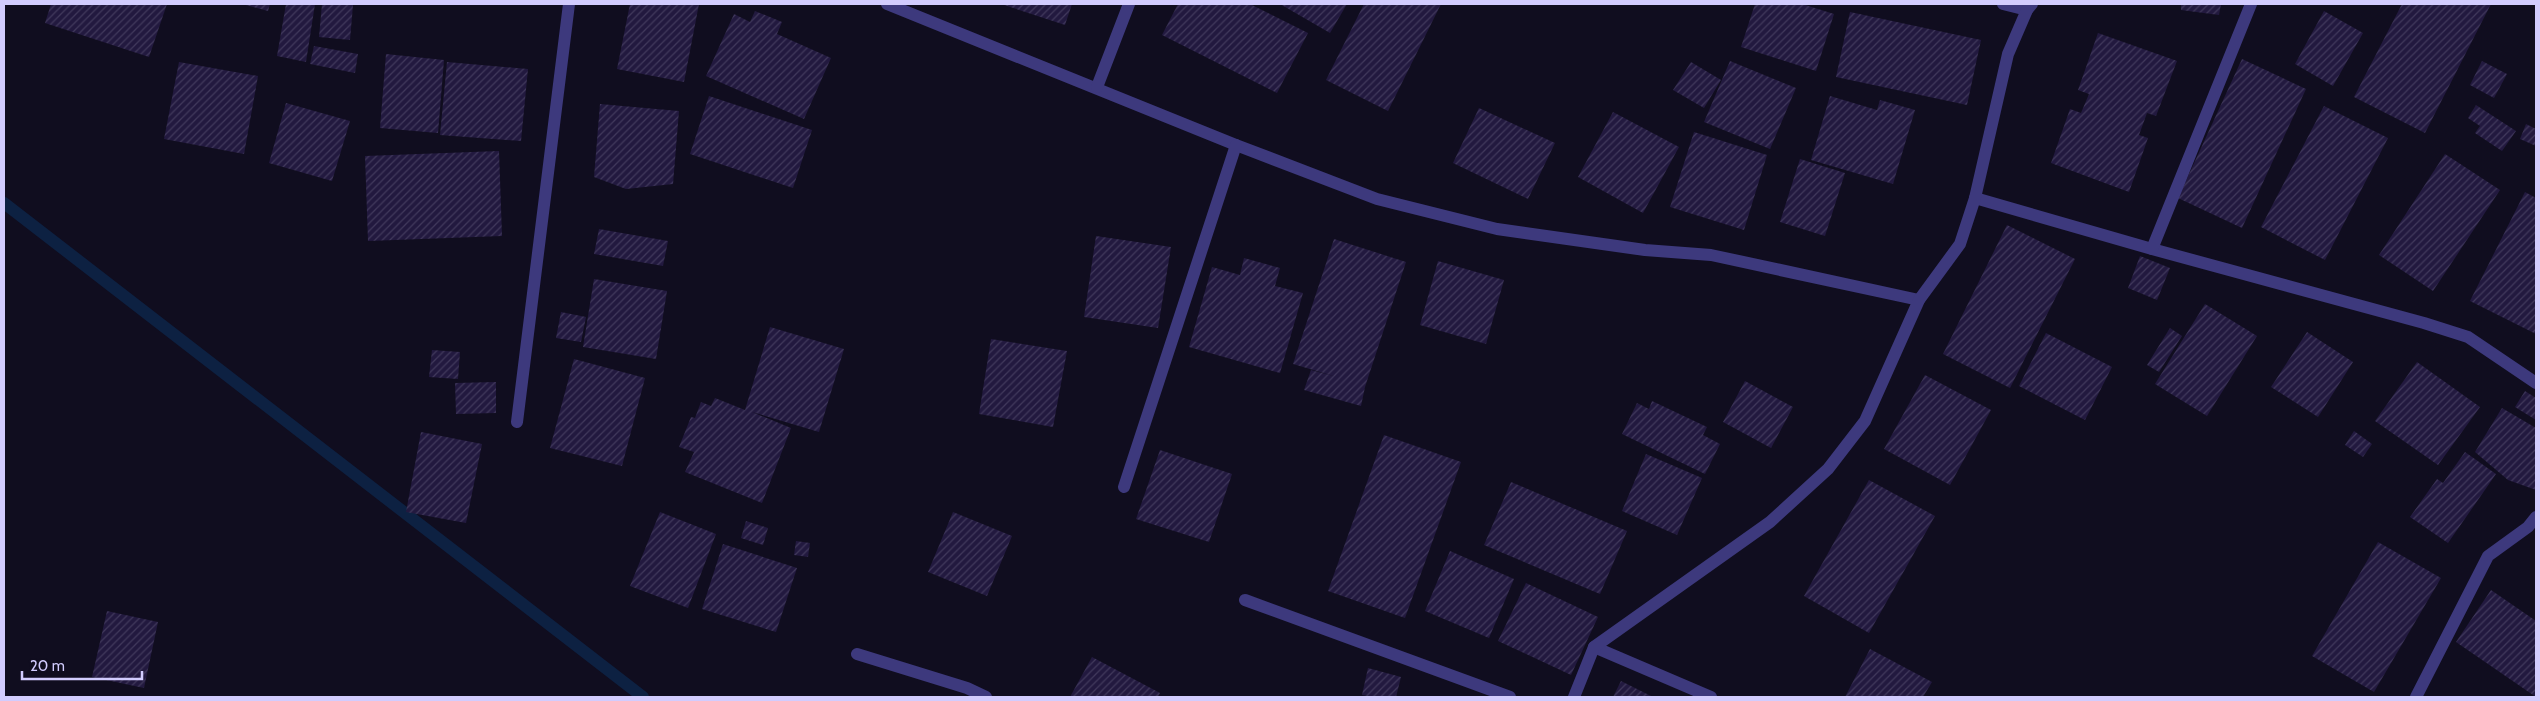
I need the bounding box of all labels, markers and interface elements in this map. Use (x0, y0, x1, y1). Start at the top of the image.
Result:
scale bar (22, 648, 142, 680)
text: 20 m (30, 657, 65, 675)

